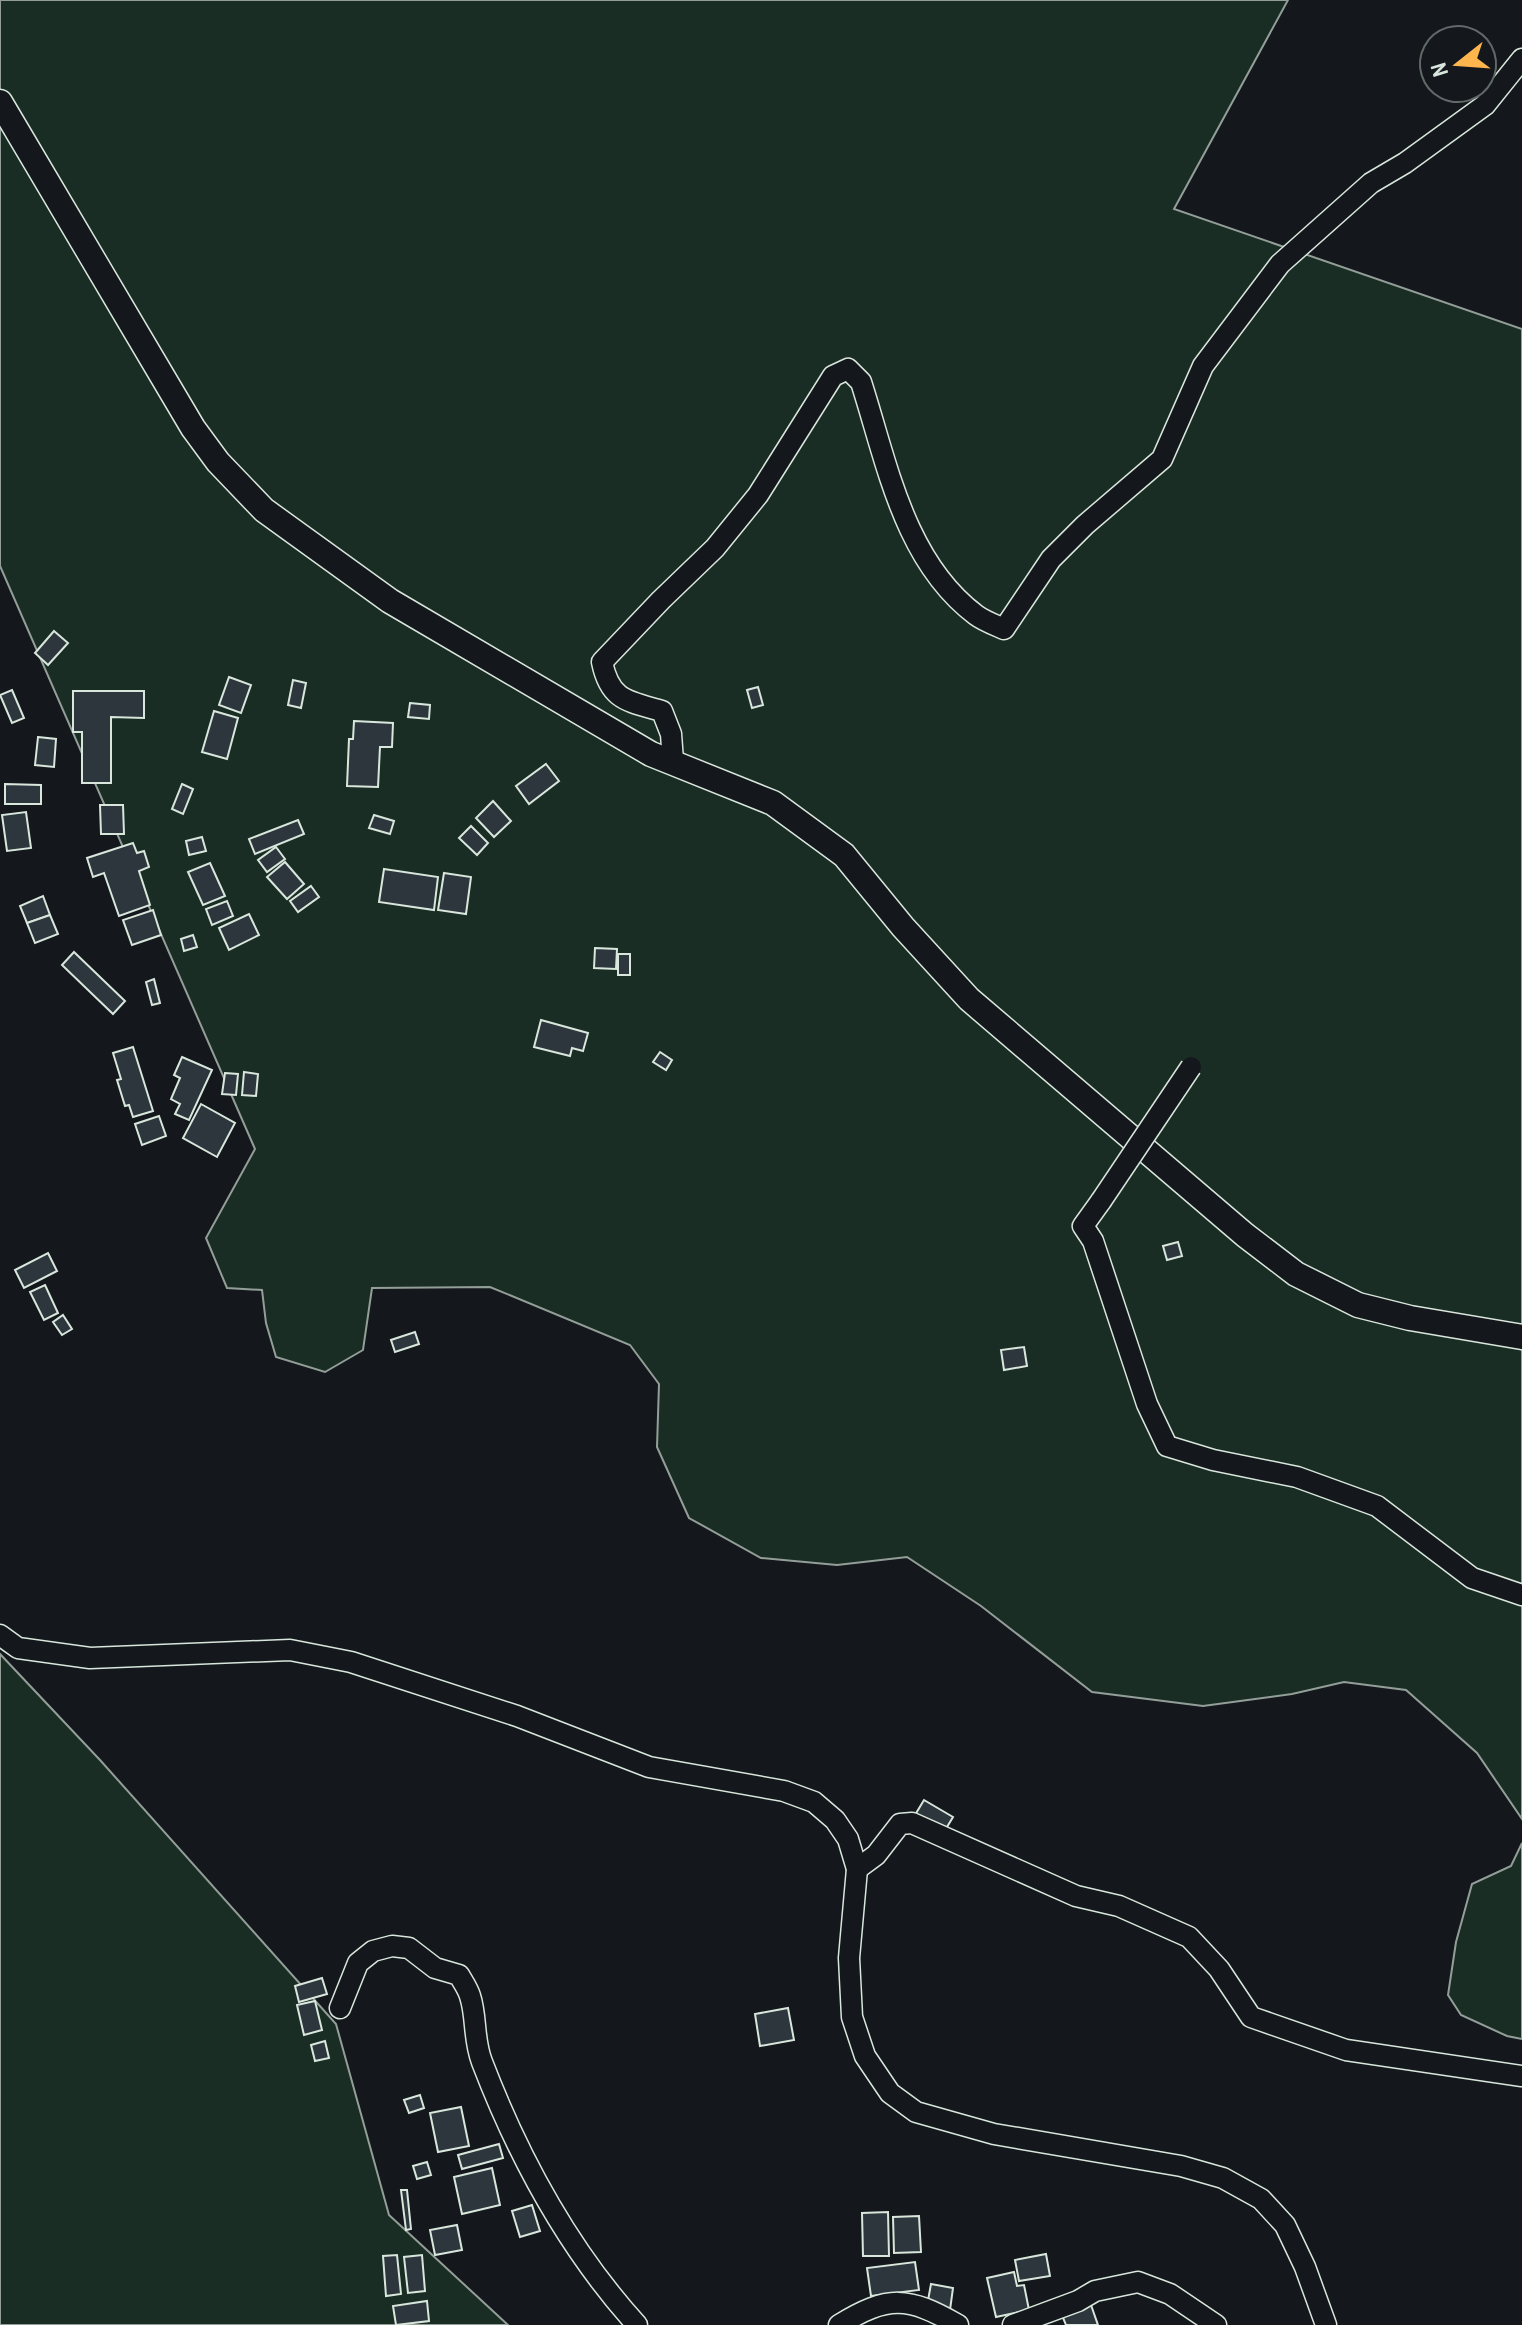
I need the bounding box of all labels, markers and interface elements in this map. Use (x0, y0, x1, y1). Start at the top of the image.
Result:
north arrow (1418, 24, 1498, 104)
text: N (1423, 59, 1455, 80)

